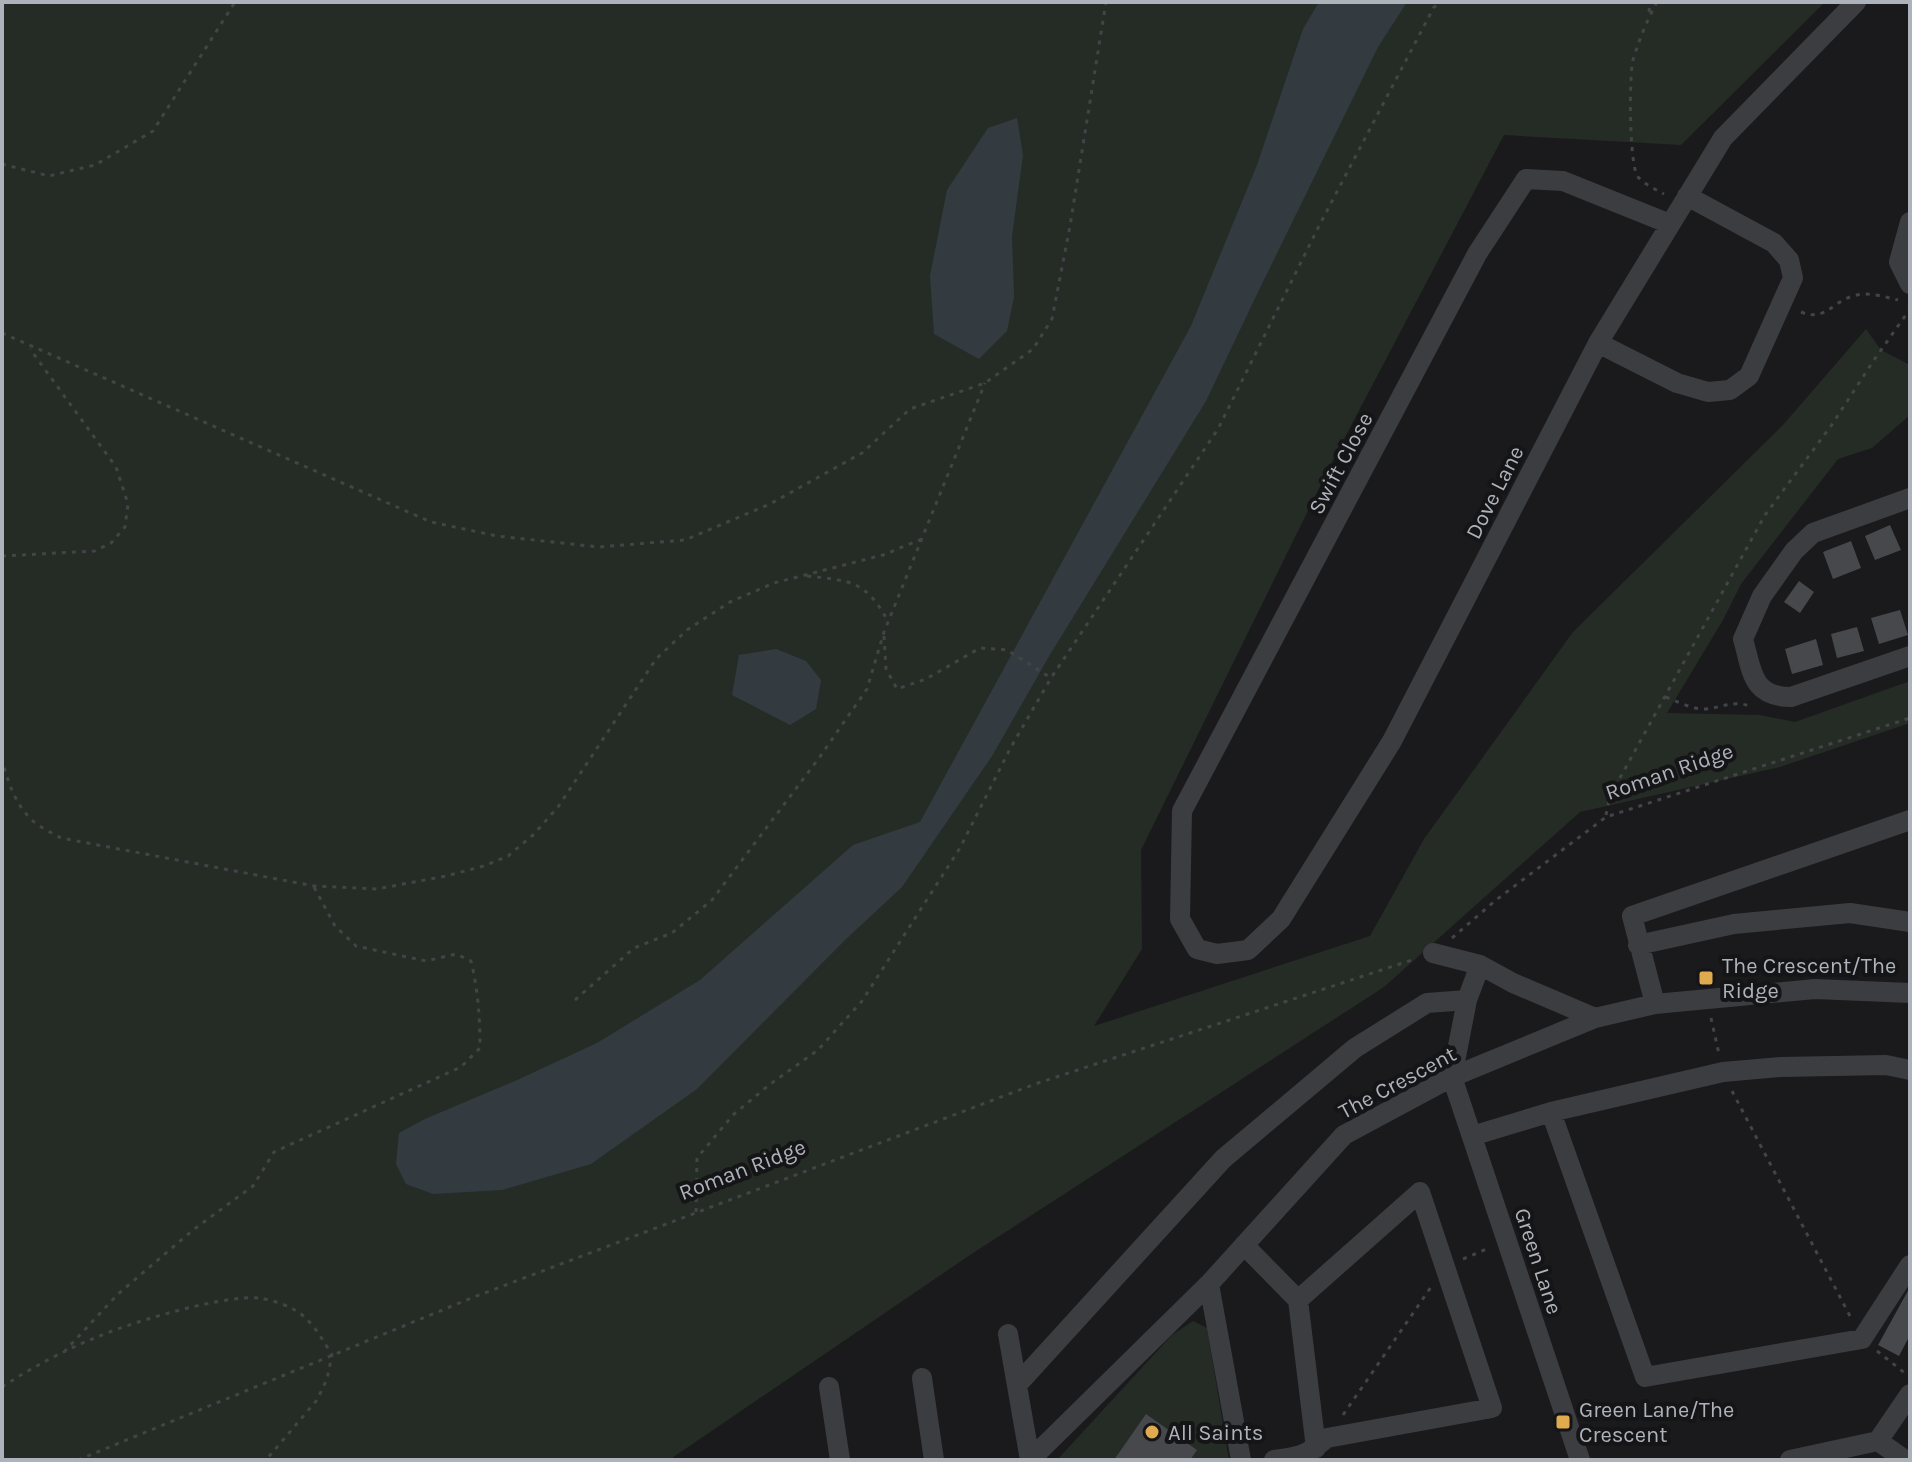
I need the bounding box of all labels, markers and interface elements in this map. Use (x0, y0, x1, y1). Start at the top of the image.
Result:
street label: Swift Close (1303, 408, 1379, 519)
street label: Dove Lane (1460, 442, 1529, 543)
street label: Roman Ridge (1602, 738, 1737, 806)
place label: The Crescent/The Ridge (1722, 953, 1896, 1004)
marker: The Crescent/The Ridge (1697, 969, 1715, 987)
street label: The Crescent (1334, 1041, 1461, 1125)
street label: Roman Ridge (675, 1134, 809, 1206)
street label: Green Lane (1509, 1205, 1567, 1318)
place label: Green Lane/The Crescent (1579, 1397, 1734, 1448)
marker: Green Lane/The Crescent (1554, 1413, 1572, 1431)
place label: All Saints (1168, 1420, 1263, 1446)
marker: All Saints (1143, 1423, 1161, 1441)

